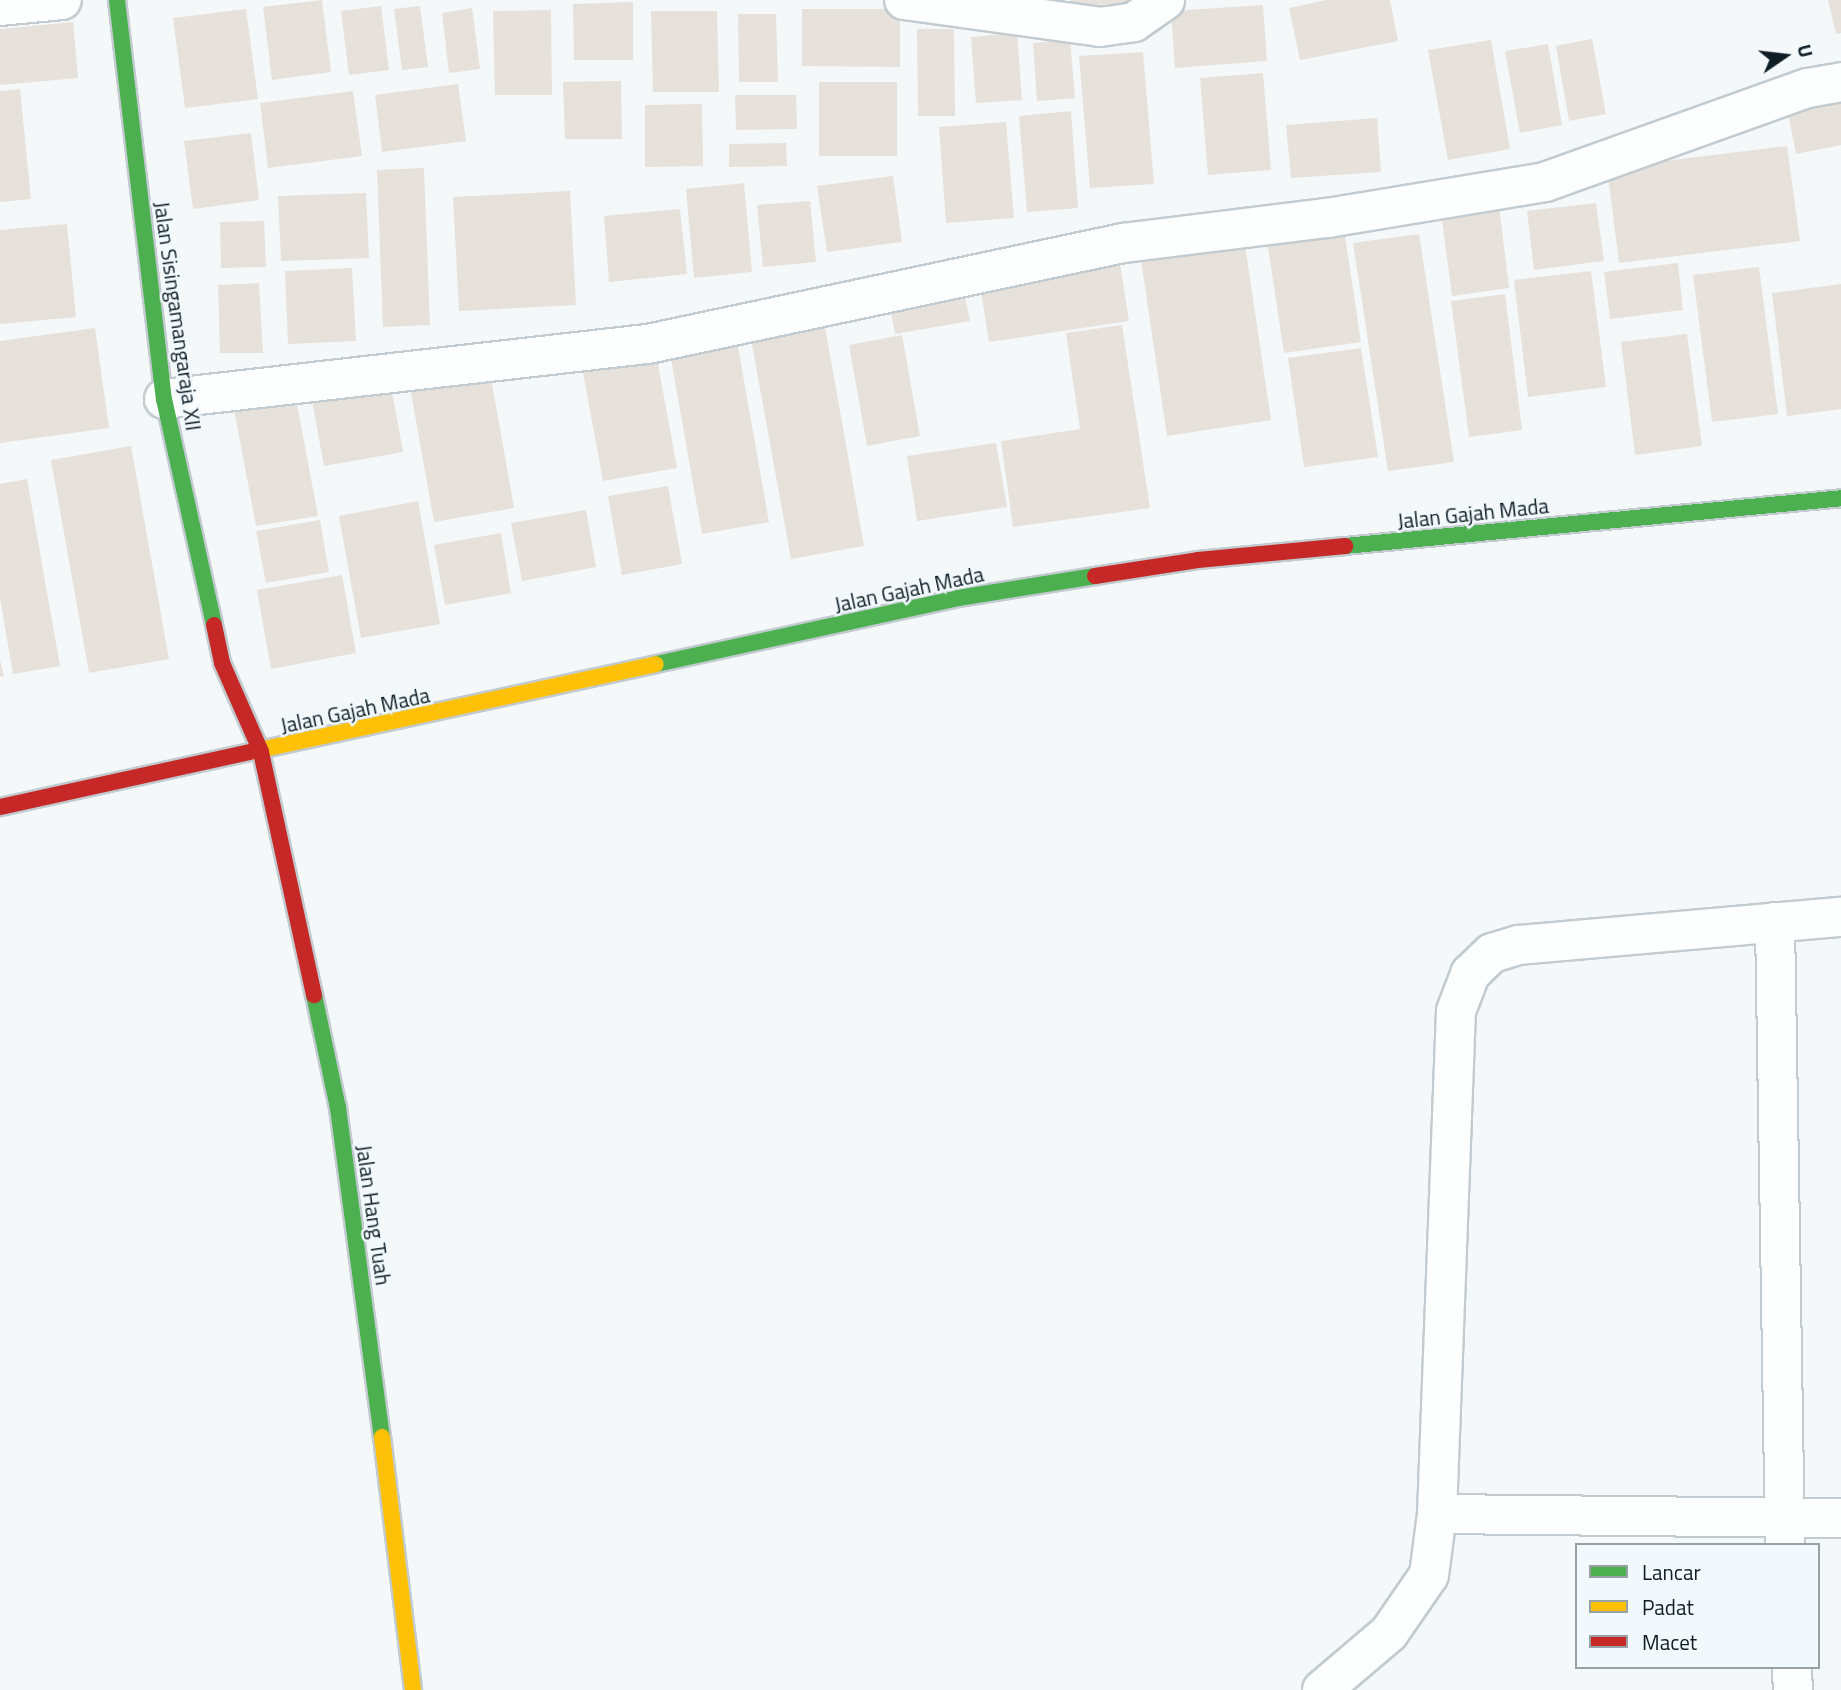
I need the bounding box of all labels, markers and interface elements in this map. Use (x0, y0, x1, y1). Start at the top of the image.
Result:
north arrow (1750, 21, 1820, 91)
text: U (1790, 41, 1821, 60)
street label: Jalan Sisingamangaraja XII (149, 200, 207, 432)
street label: Jalan Gajah Mada (1396, 493, 1550, 533)
street label: Jalan Gajah Mada (832, 561, 986, 617)
street label: Jalan Gajah Mada (278, 682, 432, 738)
street label: Jalan Hang Tuah (352, 1143, 396, 1287)
legend (1575, 1543, 1820, 1669)
text: Lancar (1642, 1556, 1701, 1588)
text: Padat (1642, 1591, 1694, 1623)
text: Macet (1642, 1626, 1697, 1658)

